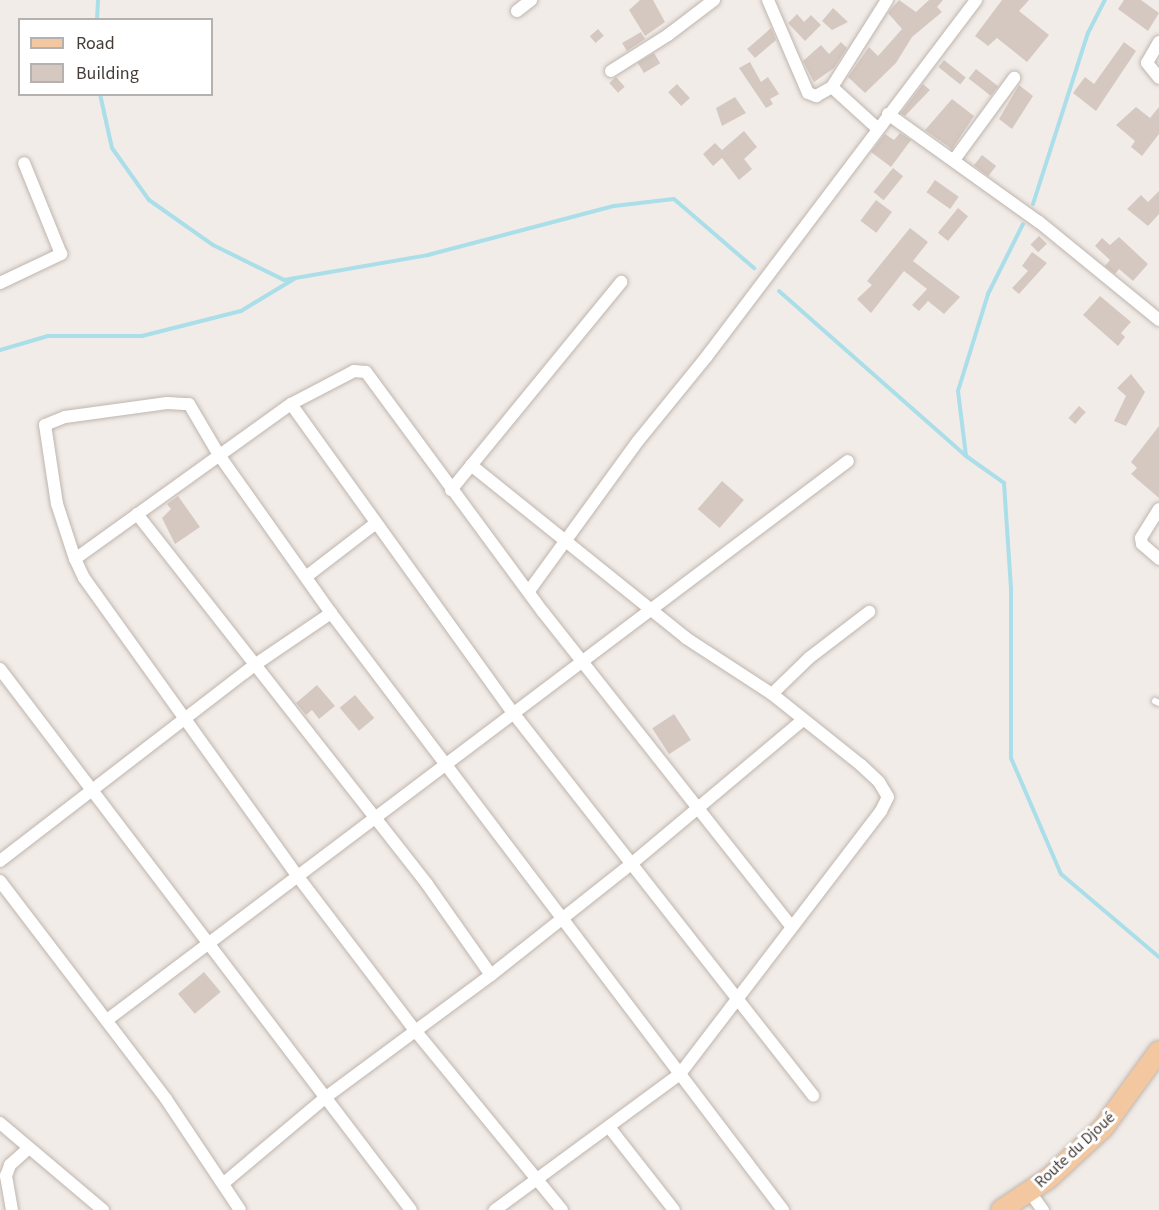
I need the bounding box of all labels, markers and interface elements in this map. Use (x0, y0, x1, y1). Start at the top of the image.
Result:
legend (18, 18, 213, 96)
text: Road (76, 31, 115, 56)
text: Building (76, 61, 139, 86)
street label: Route du Djoué (1031, 1108, 1119, 1192)

